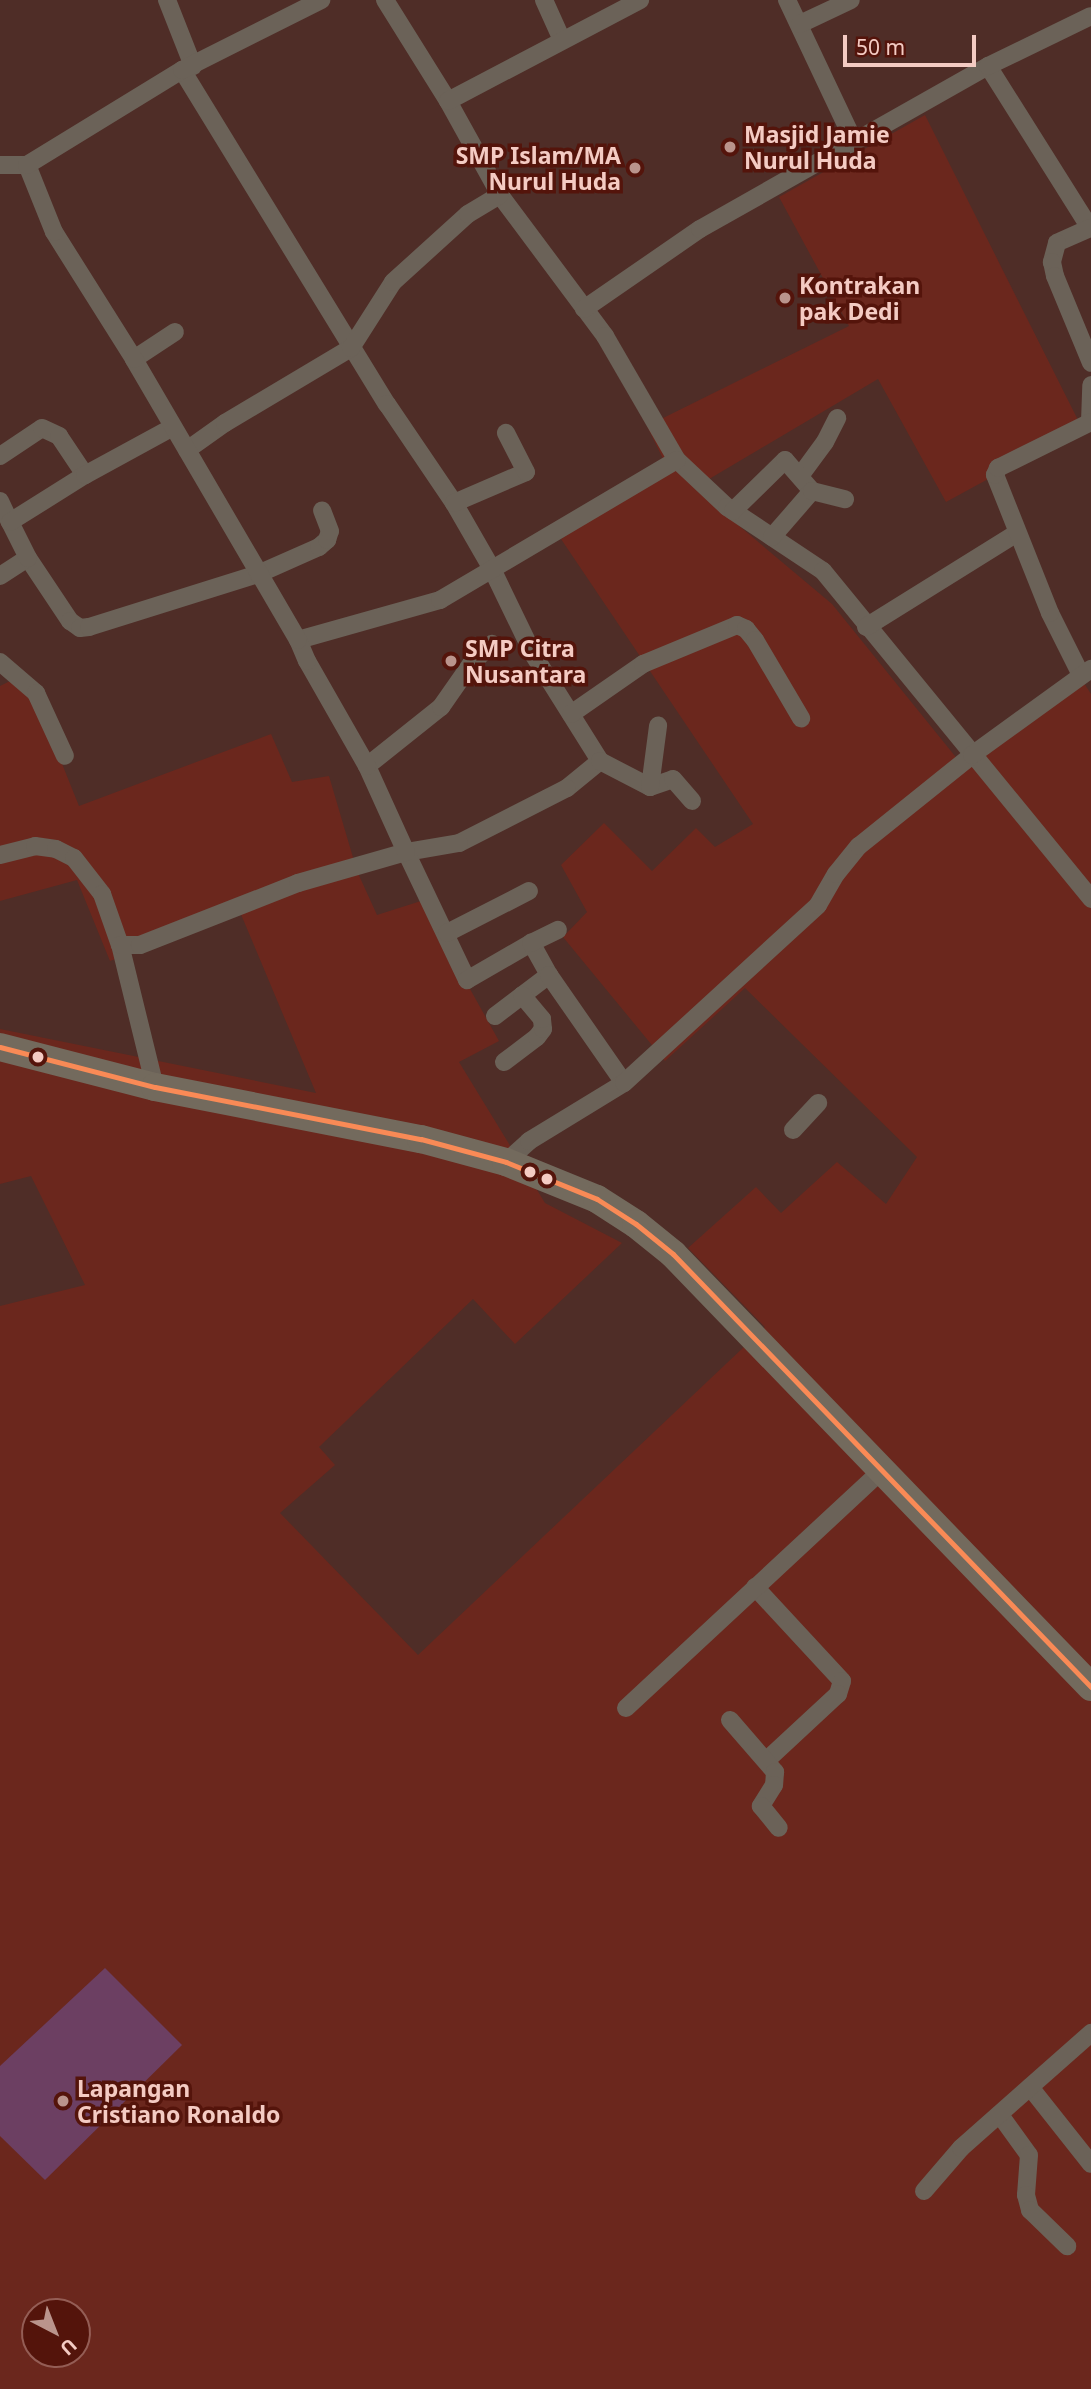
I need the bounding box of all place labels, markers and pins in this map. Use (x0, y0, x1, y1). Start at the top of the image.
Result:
place label: Masjid Jamie Nurul Huda (744, 120, 890, 174)
marker: Masjid Jamie Nurul Huda (722, 139, 738, 155)
place label: SMP Islam/MA Nurul Huda (456, 141, 621, 195)
marker: SMP Islam/MA Nurul Huda (627, 160, 643, 176)
place label: Kontrakan pak Dedi (799, 271, 920, 325)
marker: Kontrakan pak Dedi (777, 290, 793, 306)
place label: SMP Citra Nusantara (465, 634, 586, 688)
marker: SMP Citra Nusantara (443, 653, 459, 669)
unlabelled marker (31, 1050, 45, 1064)
unlabelled marker (523, 1165, 537, 1179)
unlabelled marker (540, 1172, 554, 1186)
place label: Lapangan Cristiano Ronaldo (77, 2074, 280, 2128)
marker: Lapangan Cristiano Ronaldo (55, 2093, 71, 2109)

